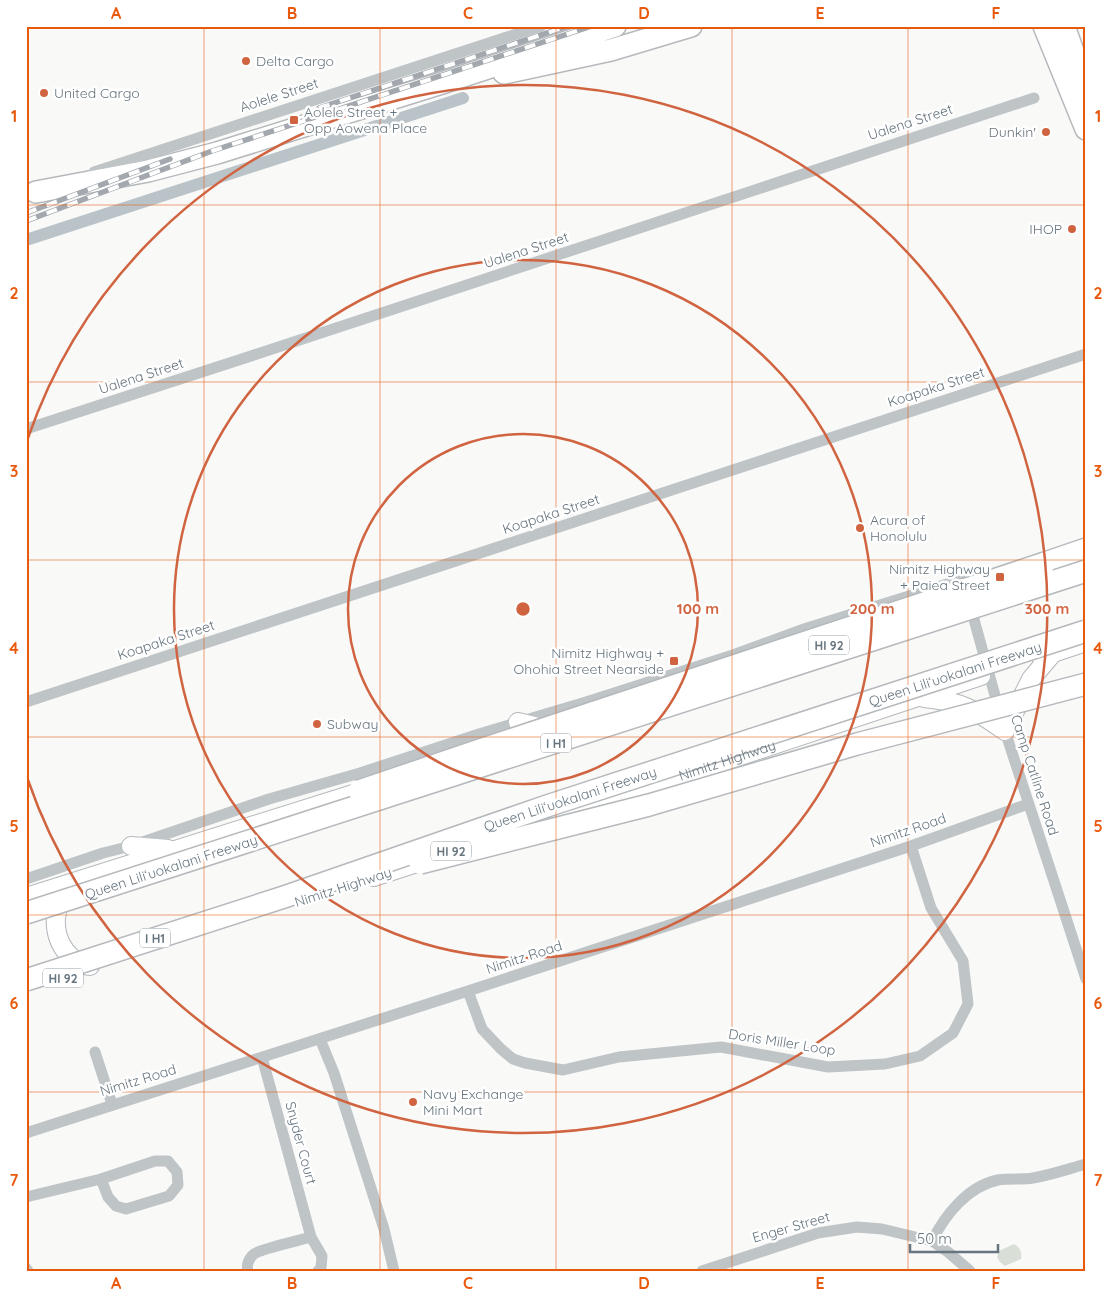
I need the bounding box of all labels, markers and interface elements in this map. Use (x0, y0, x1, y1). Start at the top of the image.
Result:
text: A (111, 3, 122, 23)
text: B (287, 3, 297, 23)
text: C (463, 3, 473, 23)
text: D (638, 3, 650, 23)
text: E (815, 3, 825, 23)
text: F (992, 3, 1001, 23)
place label: Delta Cargo (256, 52, 334, 70)
marker: Delta Cargo (240, 55, 252, 67)
street label: Aolele Street (237, 74, 321, 116)
place label: United Cargo (54, 84, 140, 102)
marker: United Cargo (38, 87, 50, 99)
street label: Ualena Street (865, 100, 955, 144)
place label: Aolele Street + Opp Aowena Place (304, 103, 427, 137)
text: 1 (11, 106, 17, 126)
text: 1 (1095, 106, 1101, 126)
marker: Aolele Street + Opp Aowena Place (288, 114, 300, 126)
place label: Dunkin' (989, 123, 1036, 141)
marker: Dunkin' (1040, 126, 1052, 138)
place label: IHOP (1029, 220, 1062, 238)
marker: IHOP (1066, 223, 1078, 235)
street label: Ualena Street (481, 228, 571, 272)
text: 2 (9, 283, 19, 303)
text: 2 (1093, 283, 1103, 303)
street label: Ualena Street (96, 354, 186, 398)
street label: Koapaka Street (885, 363, 987, 411)
text: 3 (10, 461, 18, 481)
text: 3 (1094, 461, 1102, 481)
street label: Koapaka Street (500, 490, 602, 538)
place label: Acura of Honolulu (870, 511, 927, 545)
marker: Acura of Honolulu (854, 522, 866, 534)
place label: Nimitz Highway + Paiea Street (889, 560, 990, 594)
marker: Nimitz Highway + Paiea Street (994, 571, 1006, 583)
text: 100 m (677, 599, 719, 618)
text: 200 m (850, 599, 895, 618)
text: 300 m (1025, 599, 1069, 618)
centre of rings (514, 600, 532, 618)
street label: Koapaka Street (115, 616, 217, 664)
road number: HI 92 (809, 636, 849, 654)
text: 4 (9, 638, 19, 658)
street label: Queen Liliʻuokalani Freeway (866, 638, 1044, 710)
text: 4 (1093, 638, 1103, 658)
place label: Nimitz Highway + Ohohia Street Nearside (514, 644, 664, 678)
marker: Nimitz Highway + Ohohia Street Nearside (668, 655, 680, 667)
street label: Camp Catline Road (1007, 712, 1063, 838)
place label: Subway (327, 715, 378, 733)
marker: Subway (311, 718, 323, 730)
road number: I H1 (541, 734, 571, 752)
street label: Nimitz Highway (676, 736, 778, 785)
street label: Queen Liliʻuokalani Freeway (481, 763, 659, 835)
street label: Nimitz Road (868, 809, 948, 851)
text: 5 (9, 816, 19, 836)
text: 5 (1093, 816, 1103, 836)
street label: Queen Liliʻuokalani Freeway (82, 831, 260, 903)
road number: HI 92 (431, 841, 471, 860)
street label: Nimitz Highway (292, 863, 394, 911)
road number: I H1 (140, 928, 170, 948)
street label: Nimitz Road (484, 936, 564, 978)
road number: HI 92 (43, 968, 83, 988)
text: 6 (10, 993, 19, 1013)
text: 6 (1094, 993, 1103, 1013)
street label: Doris Miller Loop (727, 1025, 837, 1059)
street label: Nimitz Road (98, 1060, 178, 1100)
place label: Navy Exchange Mini Mart (423, 1085, 523, 1119)
marker: Navy Exchange Mini Mart (407, 1096, 419, 1108)
street label: Snyder Court (281, 1100, 321, 1187)
text: 7 (10, 1170, 19, 1190)
text: 7 (1094, 1170, 1103, 1190)
street label: Enger Street (750, 1207, 832, 1247)
scale bar (910, 1222, 997, 1254)
text: 50 m (917, 1229, 952, 1248)
text: A (111, 1273, 122, 1293)
text: B (287, 1273, 297, 1293)
text: C (463, 1273, 473, 1293)
text: D (638, 1273, 650, 1293)
text: E (815, 1273, 825, 1293)
text: F (992, 1273, 1001, 1293)

